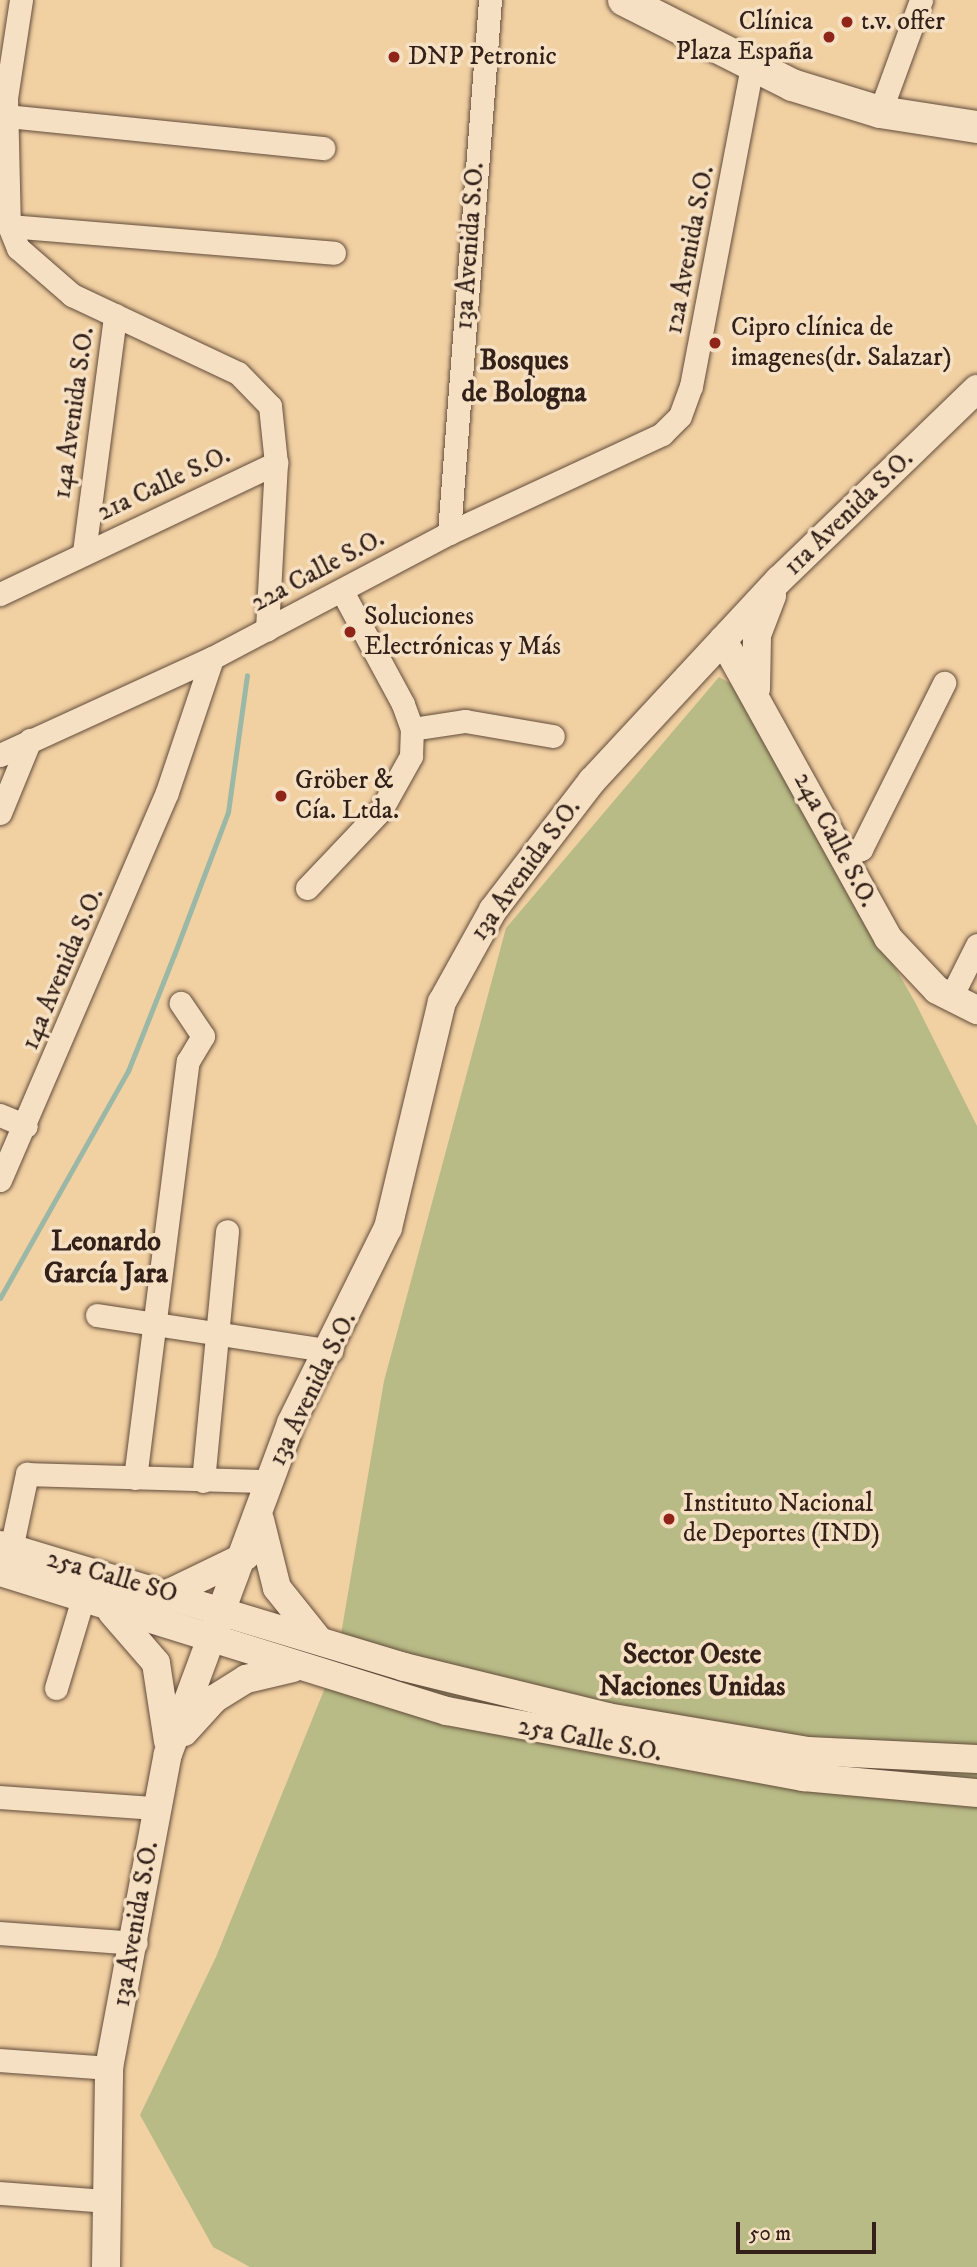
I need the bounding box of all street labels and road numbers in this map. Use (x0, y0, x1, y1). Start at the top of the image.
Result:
street label: 13a Avenida S.O. (449, 161, 491, 331)
street label: 12a Avenida S.O. (658, 163, 722, 337)
street label: 14a Avenida S.O. (47, 325, 101, 501)
street label: 21a Calle S.O. (93, 440, 235, 528)
street label: 11a Avenida S.O. (778, 444, 920, 582)
street label: 22a Calle S.O. (246, 523, 390, 619)
street label: 24a Calle S.O. (786, 767, 884, 913)
street label: 13a Avenida S.O. (464, 793, 588, 947)
street label: 14a Avenida S.O. (15, 883, 111, 1055)
street label: 13a Avenida S.O. (262, 1307, 364, 1471)
street label: 25a Calle SO (43, 1543, 181, 1611)
street label: 25a Calle S.O. (515, 1711, 665, 1769)
street label: 13a Avenida S.O. (106, 1839, 166, 2009)

